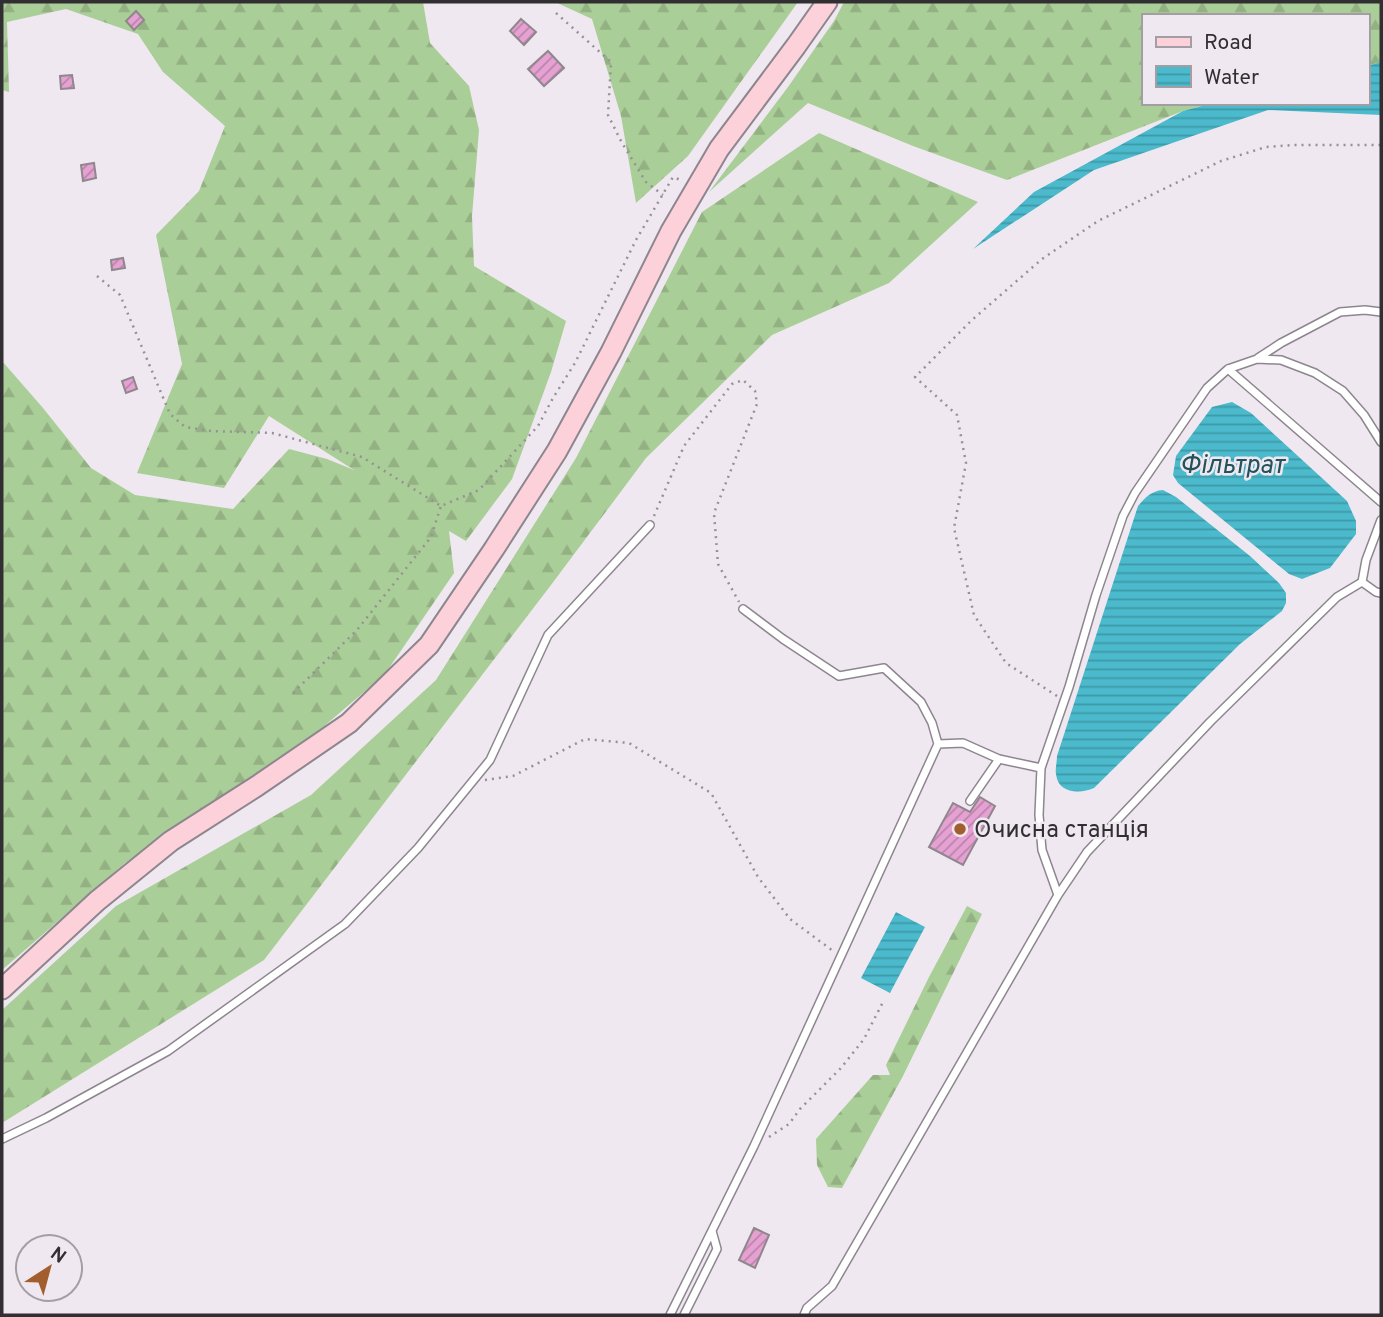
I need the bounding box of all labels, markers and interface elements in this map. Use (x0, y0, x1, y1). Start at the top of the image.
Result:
legend (1142, 14, 1369, 105)
text: Road (1204, 30, 1253, 57)
text: Water (1204, 65, 1259, 92)
water label: Фільтрат (1180, 450, 1287, 483)
place label: Очисна станція (974, 816, 1149, 846)
marker: Очисна станція (952, 821, 968, 837)
north arrow (14, 1233, 84, 1303)
text: N (45, 1242, 70, 1270)

